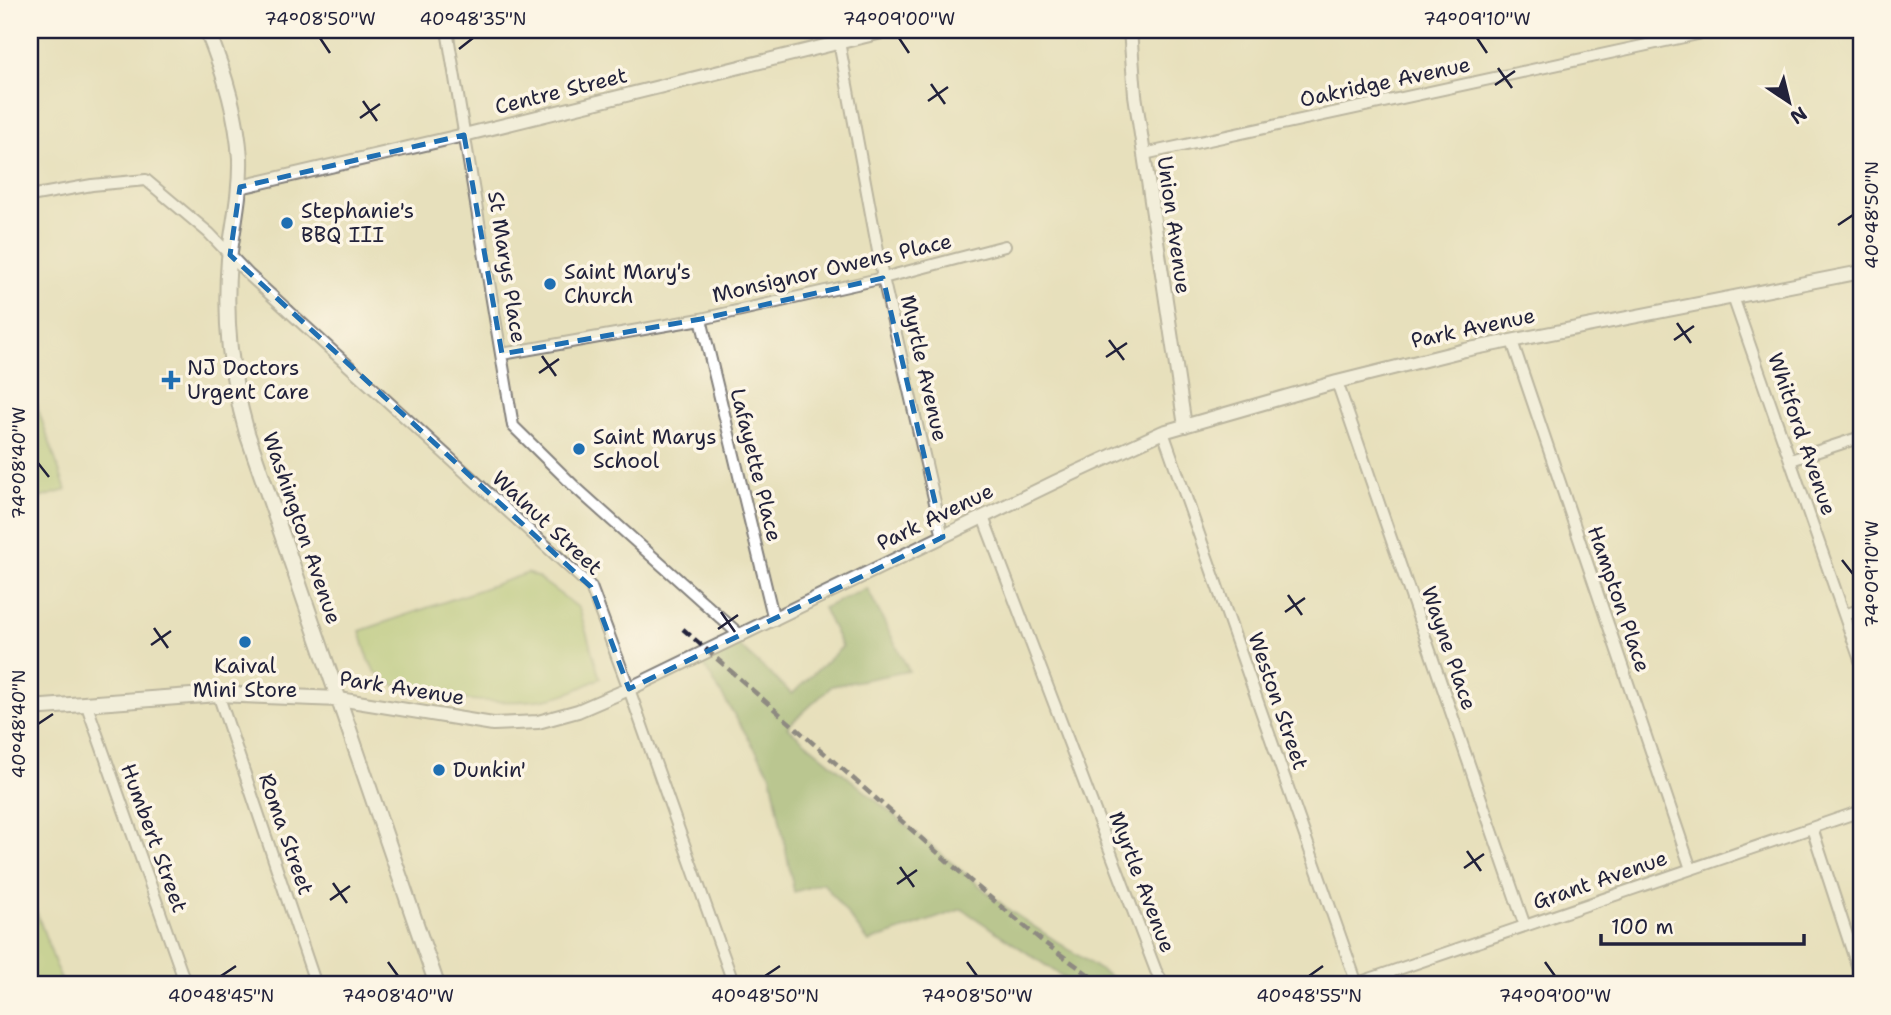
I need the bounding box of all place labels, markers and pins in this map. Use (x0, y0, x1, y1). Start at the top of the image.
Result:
place label: Stephanie's BBQ III (301, 197, 414, 249)
marker: Stephanie's BBQ III (279, 215, 295, 231)
place label: Saint Mary's Church (564, 258, 691, 310)
marker: Saint Mary's Church (542, 276, 558, 292)
place label: NJ Doctors Urgent Care (187, 354, 309, 406)
marker: NJ Doctors Urgent Care (161, 370, 181, 390)
place label: Saint Marys School (593, 423, 717, 475)
marker: Saint Marys School (571, 441, 587, 457)
marker: Kaival Mini Store (237, 634, 253, 650)
place label: Kaival Mini Store (193, 652, 297, 704)
place label: Dunkin' (453, 756, 526, 784)
marker: Dunkin' (431, 762, 447, 778)

